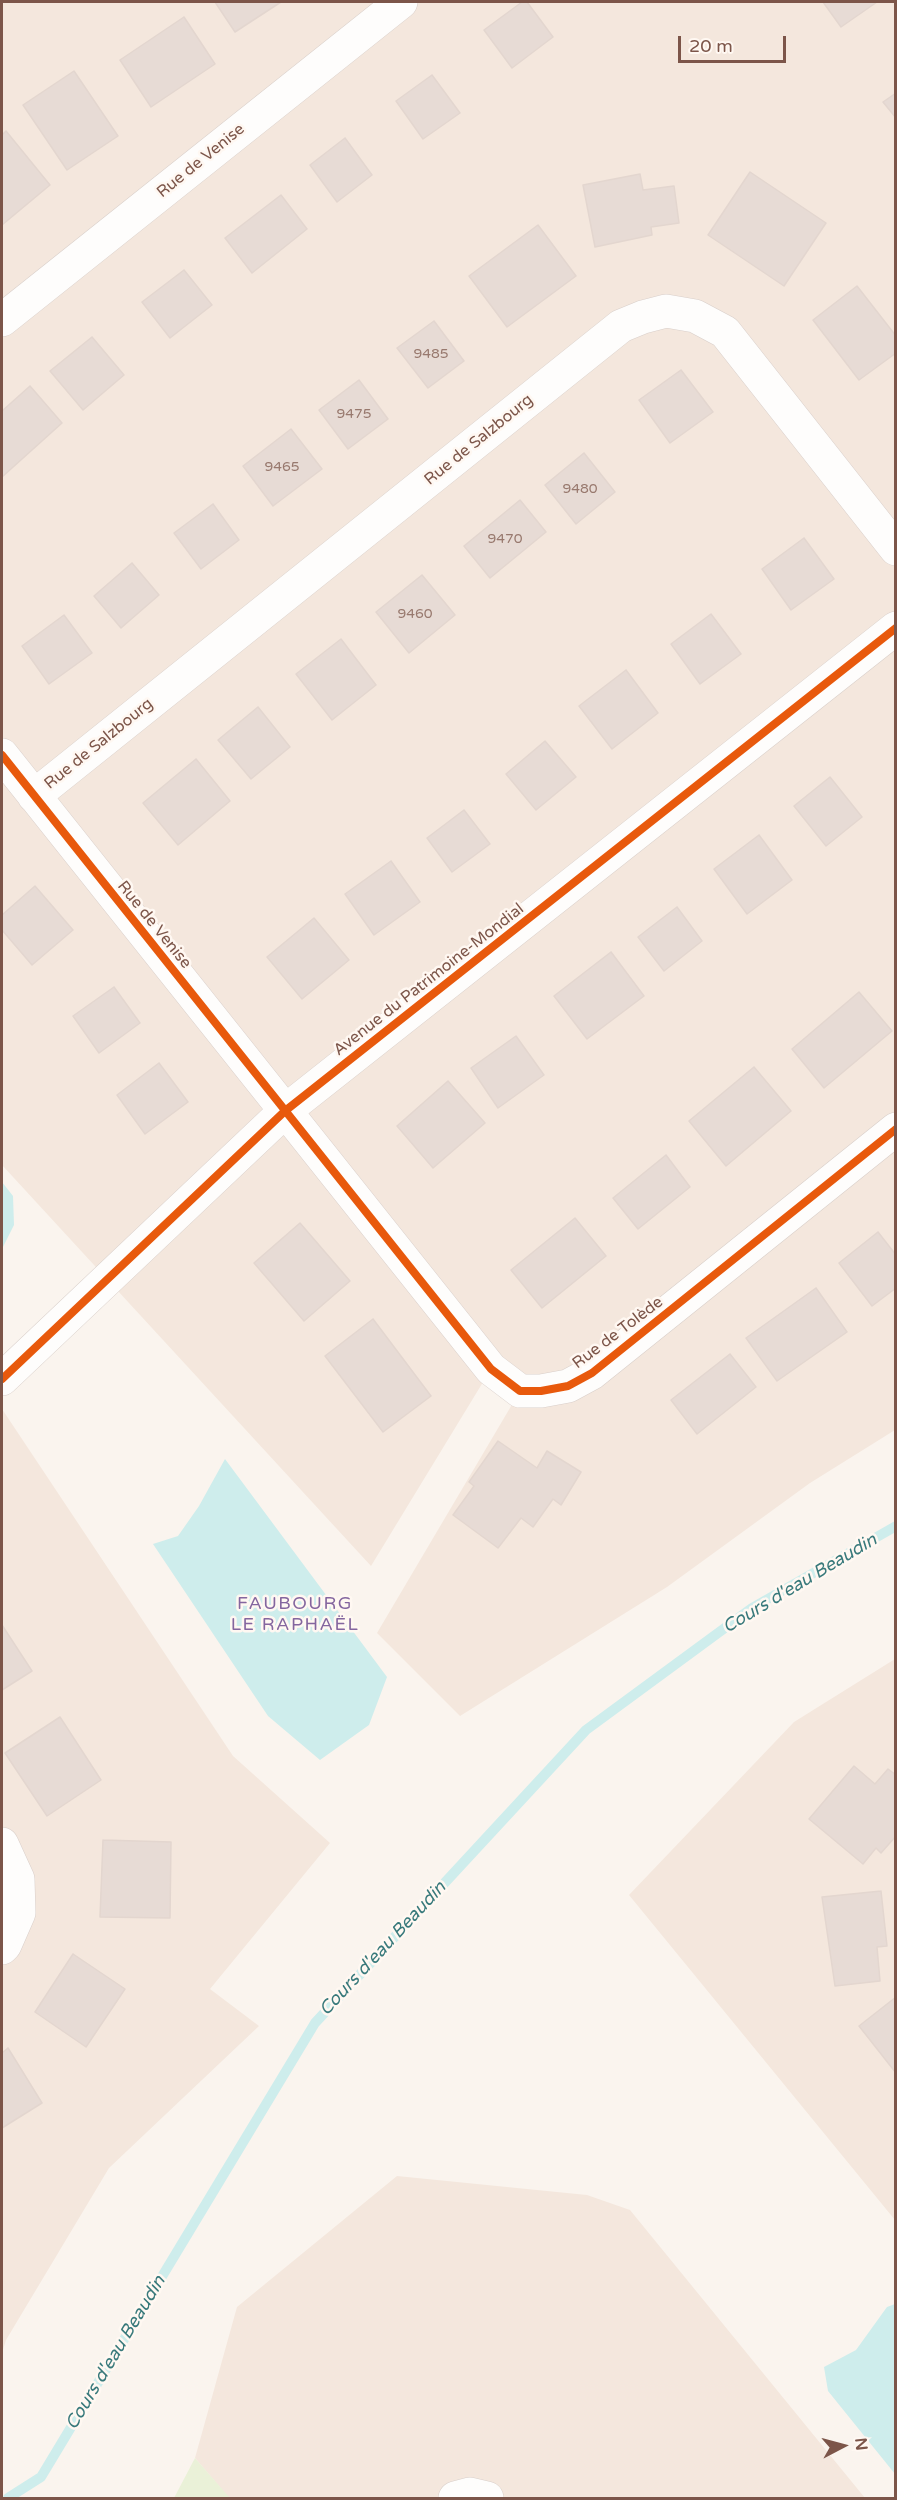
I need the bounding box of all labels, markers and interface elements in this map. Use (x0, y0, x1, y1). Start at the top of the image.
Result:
scale bar (681, 24, 789, 62)
text: 20 m (689, 35, 733, 57)
street label: Rue de Venise (153, 120, 249, 202)
house number: 9485 (413, 346, 449, 362)
street label: Rue de Salzbourg (421, 390, 537, 490)
house number: 9475 (336, 406, 372, 422)
house number: 9465 (264, 459, 300, 475)
house number: 9480 (562, 481, 598, 497)
house number: 9470 (487, 531, 523, 547)
house number: 9460 (397, 606, 433, 622)
street label: Rue de Salzbourg (41, 694, 157, 794)
street label: Rue de Venise (113, 877, 195, 973)
street label: Avenue du Patrimoine-Mondial (330, 900, 528, 1060)
street label: Rue de Tolède (569, 1293, 667, 1373)
water label: Cours d'eau Beaudin (719, 1529, 881, 1639)
district label: FAUBOURG LE RAPHAËL (231, 1593, 359, 1636)
water label: Cours d'eau Beaudin (315, 1877, 451, 2021)
water label: Cours d'eau Beaudin (61, 2272, 171, 2434)
north arrow (813, 2416, 873, 2476)
text: N (850, 2437, 872, 2452)

